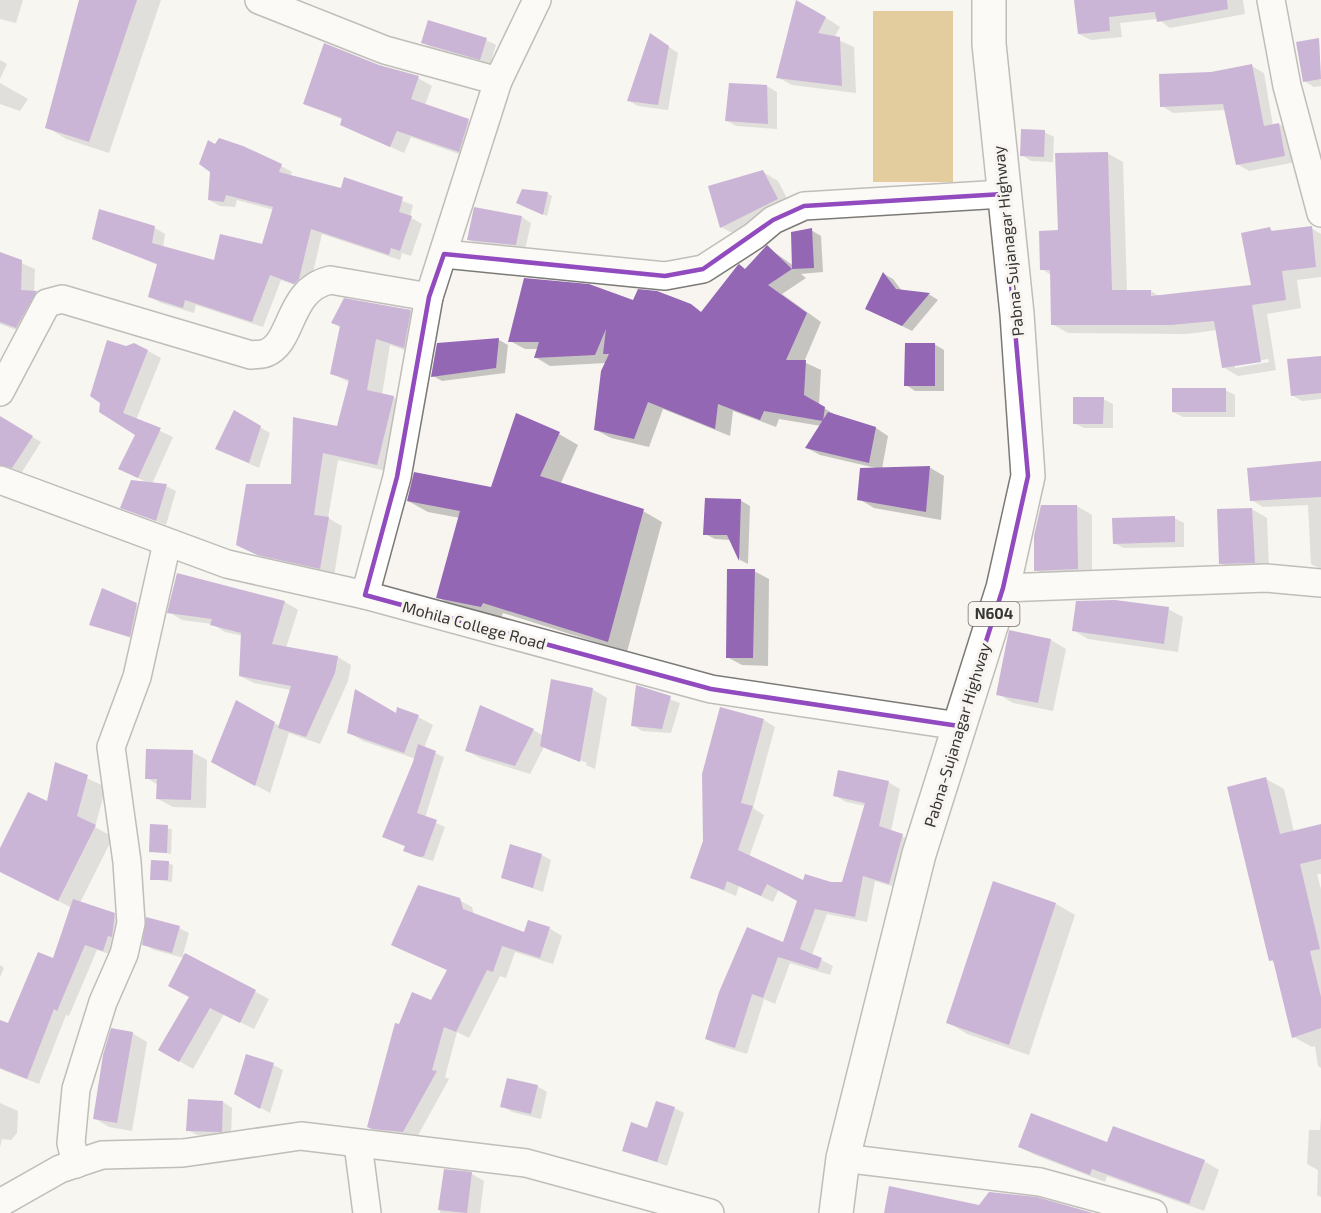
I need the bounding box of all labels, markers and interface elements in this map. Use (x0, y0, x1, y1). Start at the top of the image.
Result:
street label: Pabna-Sujanagar Highway (988, 144, 1028, 337)
street label: Mohila College Road (400, 596, 548, 653)
road number: N604 (968, 602, 1020, 626)
street label: Pabna-Sujanagar Highway (919, 640, 995, 830)

